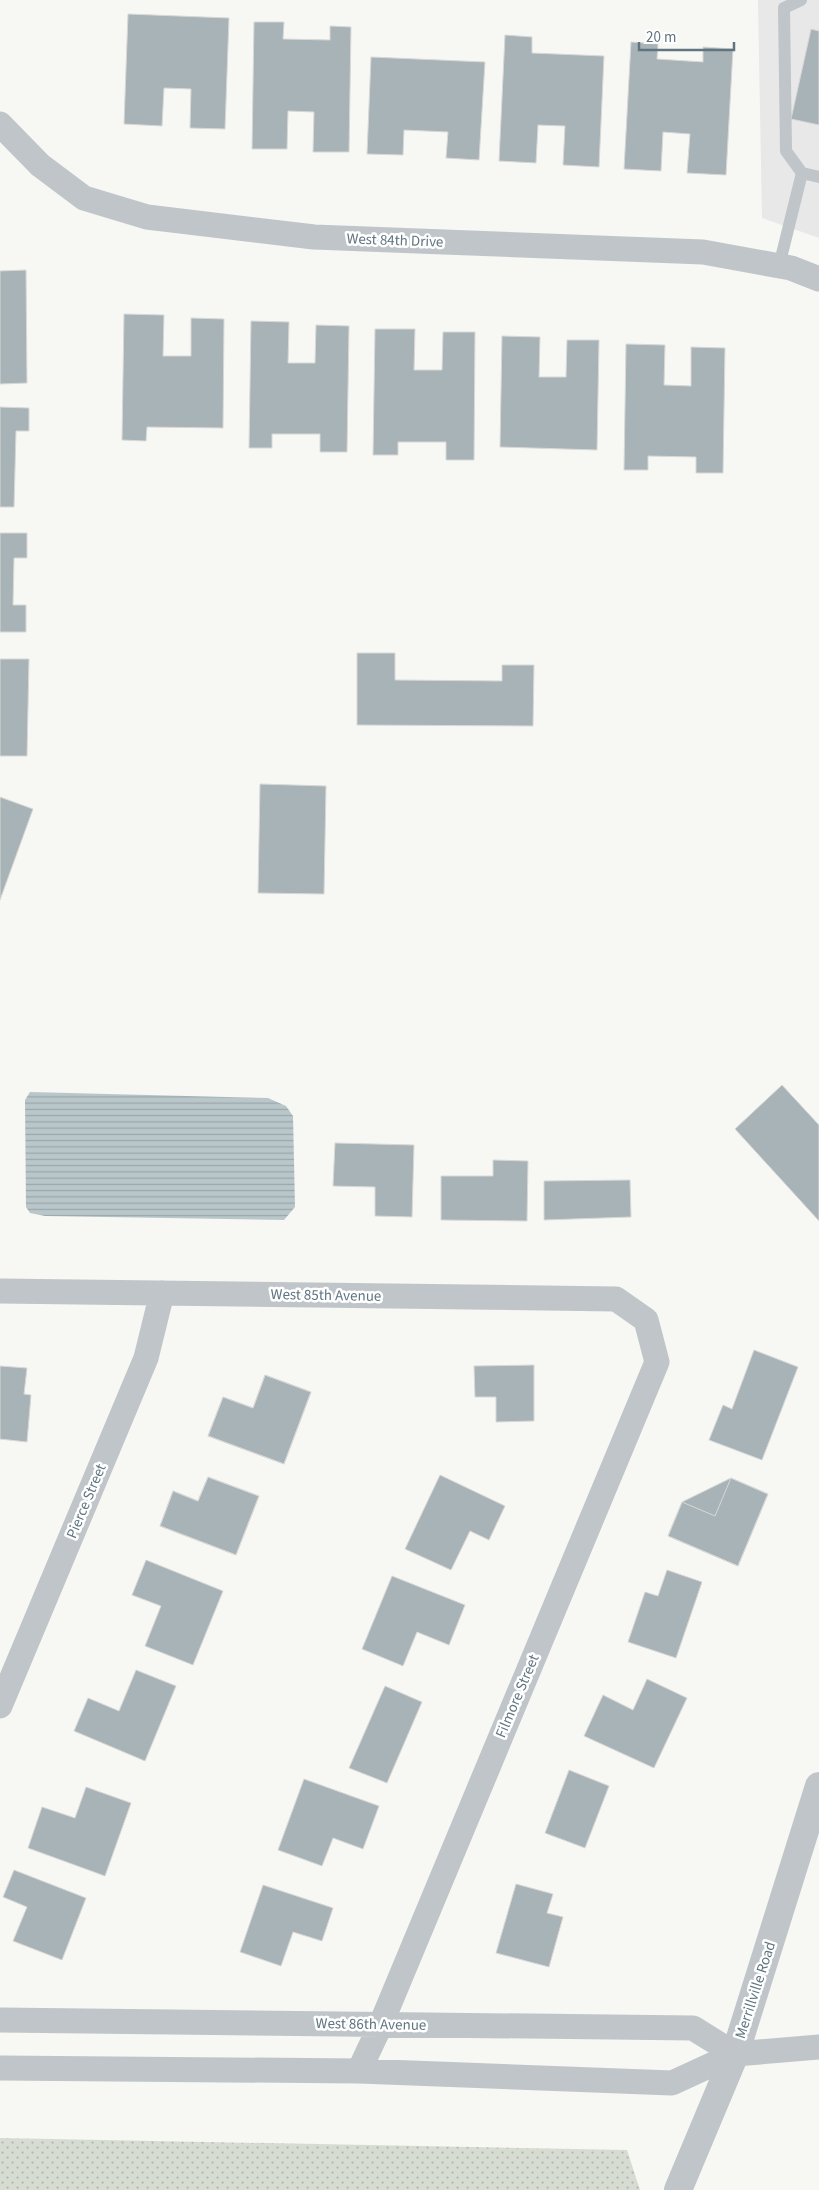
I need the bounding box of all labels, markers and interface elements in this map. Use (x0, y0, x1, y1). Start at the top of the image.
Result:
scale bar (639, 20, 734, 52)
text: 20 m (646, 27, 676, 48)
street label: West 84th Drive (346, 228, 444, 253)
street label: West 85th Avenue (270, 1284, 381, 1307)
street label: Pierce Street (61, 1461, 112, 1542)
street label: Filmore Street (490, 1651, 544, 1741)
street label: Merrillville Road (730, 1939, 781, 2041)
street label: West 86th Avenue (315, 2013, 426, 2036)

